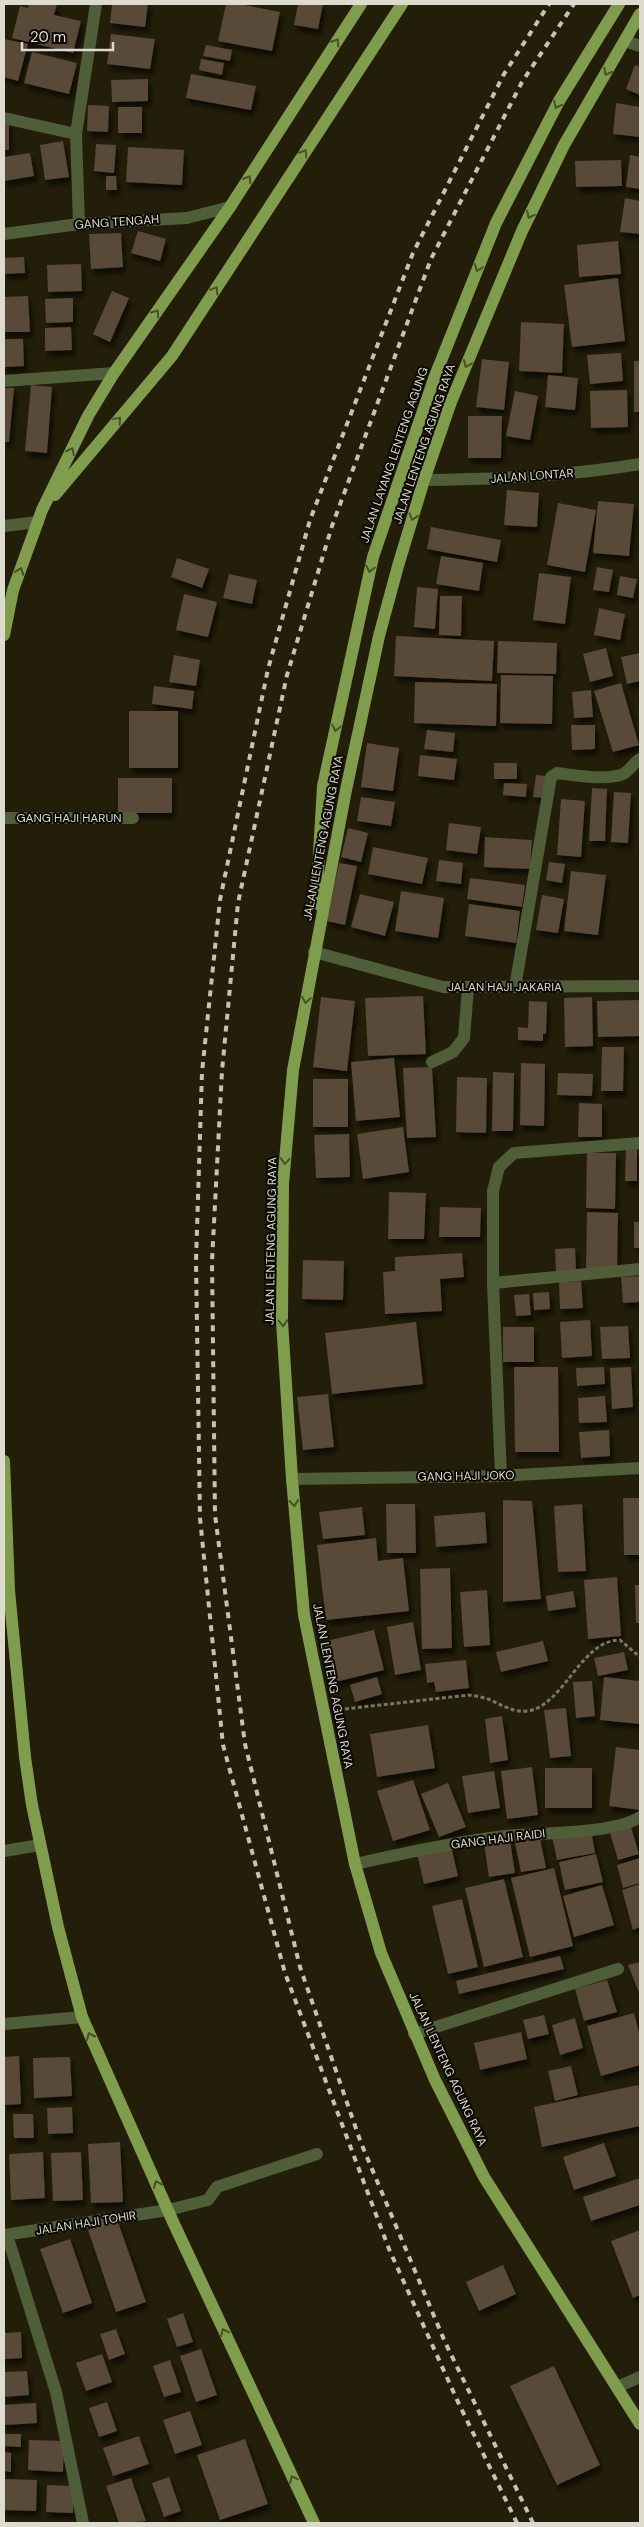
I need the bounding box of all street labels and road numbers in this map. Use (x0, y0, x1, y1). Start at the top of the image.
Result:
street label: GANG TENGAH (74, 211, 160, 233)
street label: JALAN LENTENG AGUNG RAYA (389, 362, 459, 526)
street label: JALAN LAYANG LENTENG AGUNG (356, 365, 432, 545)
street label: JALAN LONTAR (490, 465, 574, 487)
street label: JALAN LENTENG AGUNG RAYA (299, 754, 347, 922)
street label: GANG HAJI HARUN (16, 810, 122, 826)
street label: JALAN HAJI JAKARIA (448, 979, 562, 995)
street label: JALAN LENTENG AGUNG RAYA (262, 1157, 280, 1325)
street label: GANG HAJI JOKO (417, 1467, 515, 1485)
street label: JALAN LENTENG AGUNG RAYA (309, 1602, 357, 1770)
street label: GANG HAJI RAIDI (450, 1825, 546, 1853)
street label: JALAN LENTENG AGUNG RAYA (405, 1989, 491, 2149)
street label: JALAN HAJI TOHIR (35, 2207, 137, 2239)

